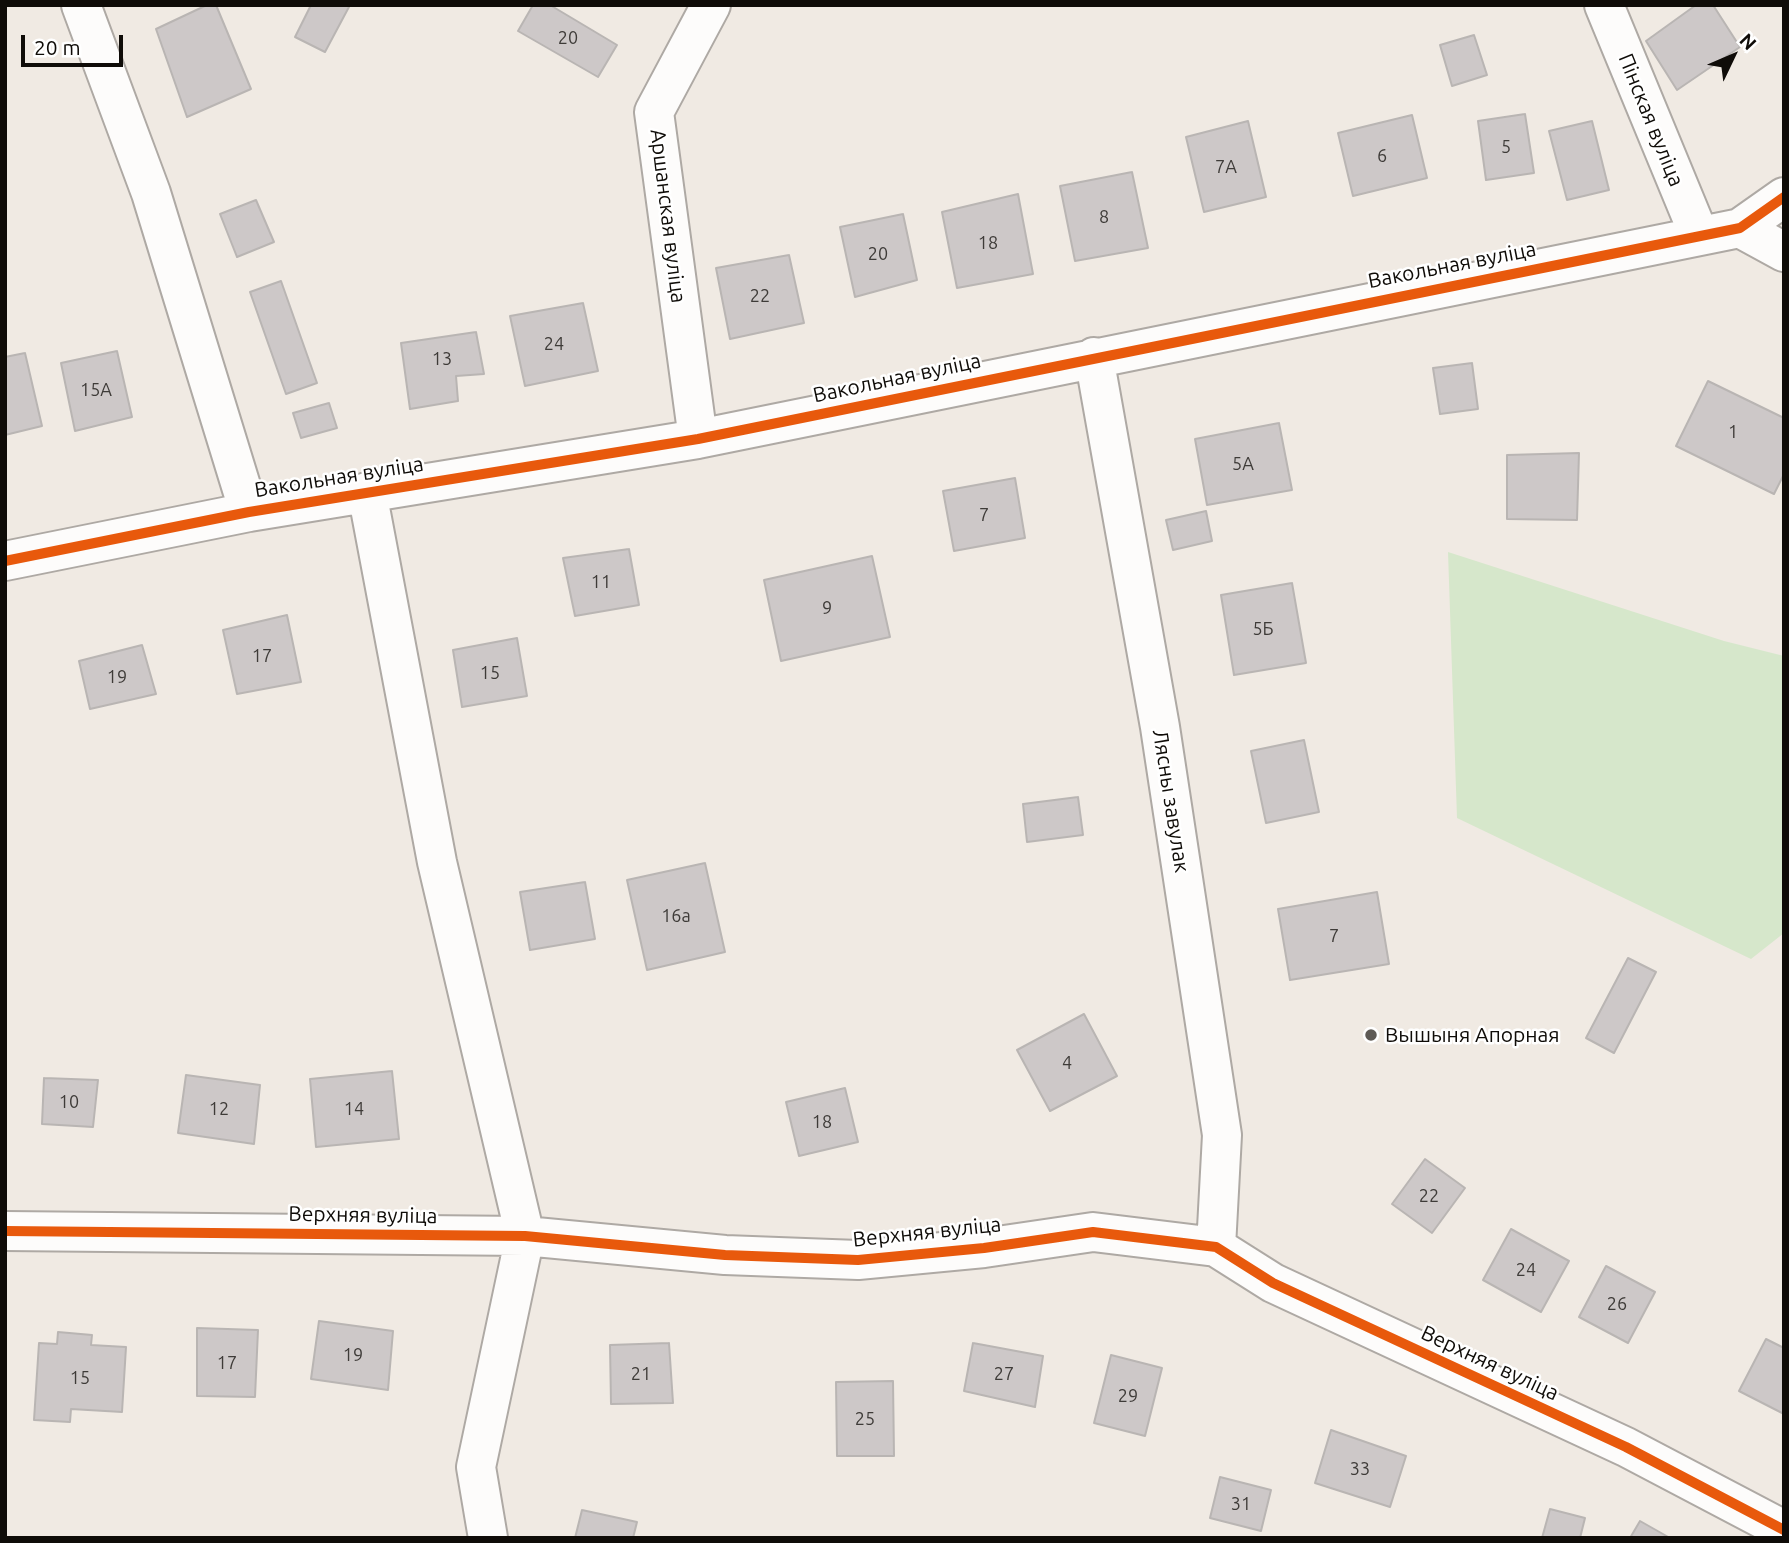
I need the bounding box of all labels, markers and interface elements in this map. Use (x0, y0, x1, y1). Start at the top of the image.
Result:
scale bar (24, 21, 126, 65)
north arrow (1698, 21, 1768, 91)
house number: 20 (558, 27, 578, 49)
text: N (1735, 29, 1761, 54)
text: 20 m (34, 35, 81, 59)
street label: Пінская вуліца (1613, 50, 1689, 190)
street label: Аршанская вуліца (645, 128, 691, 304)
house number: 5 (1501, 136, 1511, 158)
house number: 6 (1377, 145, 1387, 167)
house number: 7А (1215, 156, 1237, 178)
house number: 8 (1099, 206, 1109, 228)
house number: 18 (978, 232, 998, 254)
street label: Вакольная вуліца (1366, 236, 1538, 294)
house number: 20 (868, 243, 888, 265)
house number: 22 (750, 285, 770, 307)
house number: 24 (544, 333, 564, 355)
house number: 13 (432, 348, 452, 370)
street label: Вакольная вуліца (811, 348, 983, 408)
house number: 15А (80, 379, 112, 401)
house number: 1 (1728, 421, 1738, 443)
street label: Вакольная вуліца (253, 451, 425, 503)
house number: 5А (1232, 453, 1254, 475)
house number: 7 (979, 504, 989, 526)
house number: 11 (591, 571, 611, 593)
house number: 9 (822, 597, 832, 619)
house number: 5Б (1252, 618, 1274, 640)
house number: 17 (252, 645, 272, 667)
house number: 15 (480, 662, 500, 684)
house number: 19 (107, 666, 127, 688)
street label: Лясны завулак (1147, 728, 1195, 874)
house number: 16а (661, 905, 691, 927)
house number: 7 (1329, 925, 1339, 947)
place label: Вышыня Апорная (1385, 1022, 1560, 1048)
marker: Вышыня Апорная (1363, 1027, 1379, 1043)
house number: 4 (1062, 1052, 1072, 1074)
house number: 10 (59, 1091, 79, 1113)
house number: 12 (209, 1098, 229, 1120)
house number: 14 (344, 1098, 364, 1120)
house number: 18 (812, 1111, 832, 1133)
house number: 22 (1419, 1185, 1439, 1207)
street label: Верхняя вуліца (288, 1201, 438, 1229)
street label: Верхняя вуліца (852, 1212, 1002, 1252)
house number: 24 (1516, 1259, 1536, 1281)
house number: 26 (1607, 1293, 1627, 1315)
street label: Верхняя вуліца (1417, 1320, 1563, 1406)
house number: 19 (343, 1344, 363, 1366)
house number: 17 (217, 1352, 237, 1374)
house number: 21 (631, 1363, 651, 1385)
house number: 27 (994, 1363, 1014, 1385)
house number: 15 (70, 1367, 90, 1389)
house number: 29 (1118, 1385, 1138, 1407)
house number: 25 (855, 1408, 875, 1430)
house number: 33 (1350, 1458, 1370, 1480)
house number: 31 (1231, 1493, 1251, 1515)

